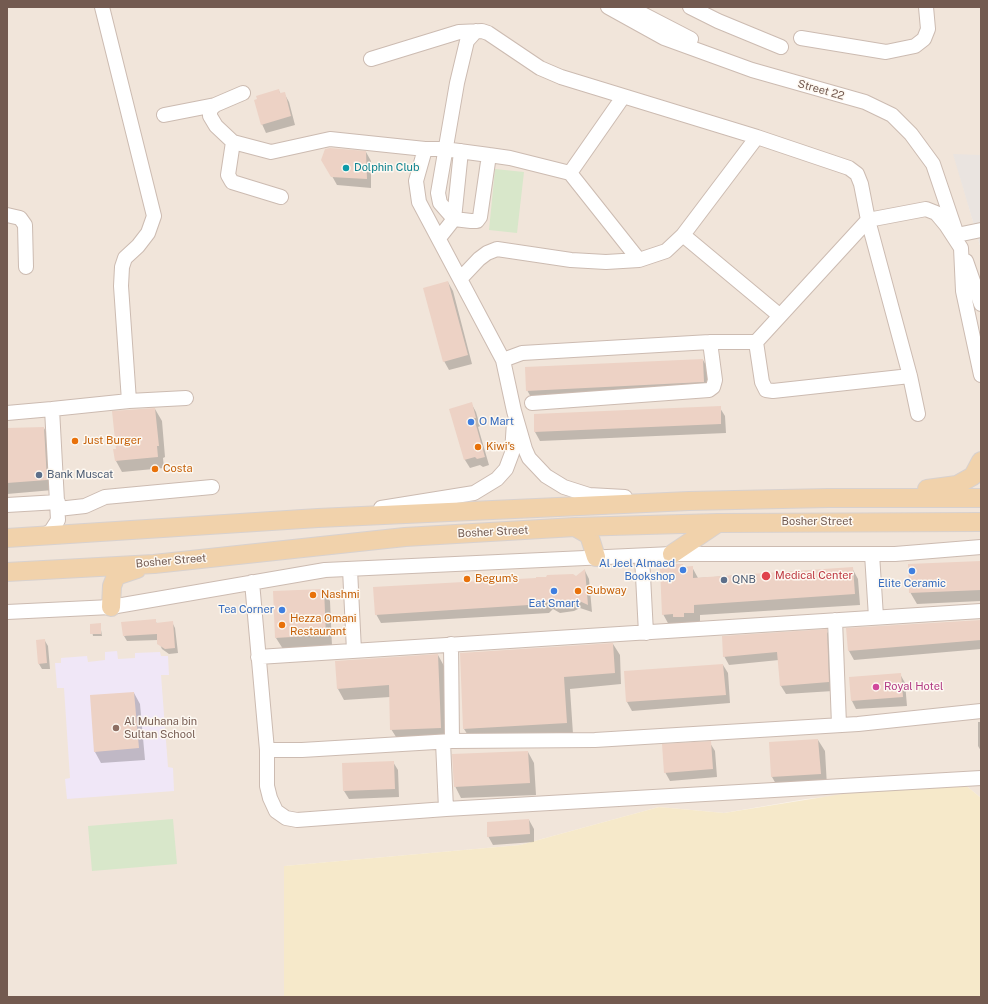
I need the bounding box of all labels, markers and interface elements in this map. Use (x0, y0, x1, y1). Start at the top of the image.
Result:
street label: Street 22 (796, 77, 846, 103)
place label: Dolphin Club (354, 161, 420, 175)
marker: Dolphin Club (341, 163, 351, 173)
place label: O Mart (479, 415, 514, 429)
marker: O Mart (466, 417, 476, 427)
place label: Just Burger (83, 434, 141, 448)
marker: Just Burger (70, 436, 80, 446)
place label: Kiwi's (486, 440, 515, 454)
marker: Kiwi's (473, 442, 483, 452)
place label: Costa (163, 462, 193, 476)
marker: Costa (150, 464, 160, 474)
place label: Bank Muscat (47, 468, 113, 482)
marker: Bank Muscat (34, 470, 44, 480)
street label: Bosher Street (782, 515, 852, 529)
street label: Bosher Street (457, 524, 529, 540)
street label: Bosher Street (135, 551, 207, 571)
place label: Al Jeel Almaed Bookshop (599, 557, 675, 583)
marker: Al Jeel Almaed Bookshop (678, 565, 688, 575)
marker: Elite Ceramic (907, 566, 917, 576)
place label: Medical Center (775, 569, 853, 583)
marker: Medical Center (760, 570, 772, 582)
place label: Begum's (475, 572, 518, 586)
place label: QNB (732, 573, 756, 587)
marker: Begum's (462, 574, 472, 584)
marker: QNB (719, 575, 729, 585)
place label: Elite Ceramic (878, 577, 946, 591)
place label: Subway (586, 584, 627, 598)
marker: Eat Smart (549, 586, 559, 596)
marker: Subway (573, 586, 583, 596)
place label: Nashmi (321, 588, 359, 602)
marker: Nashmi (308, 590, 318, 600)
place label: Eat Smart (529, 597, 579, 611)
place label: Tea Corner (218, 603, 274, 617)
marker: Tea Corner (277, 605, 287, 615)
place label: Hezza Omani Restaurant (290, 612, 357, 638)
marker: Hezza Omani Restaurant (277, 620, 287, 630)
place label: Royal Hotel (884, 680, 943, 694)
marker: Royal Hotel (871, 682, 881, 692)
place label: Al Muhana bin Sultan School (124, 715, 197, 741)
marker: Al Muhana bin Sultan School (111, 723, 121, 733)

